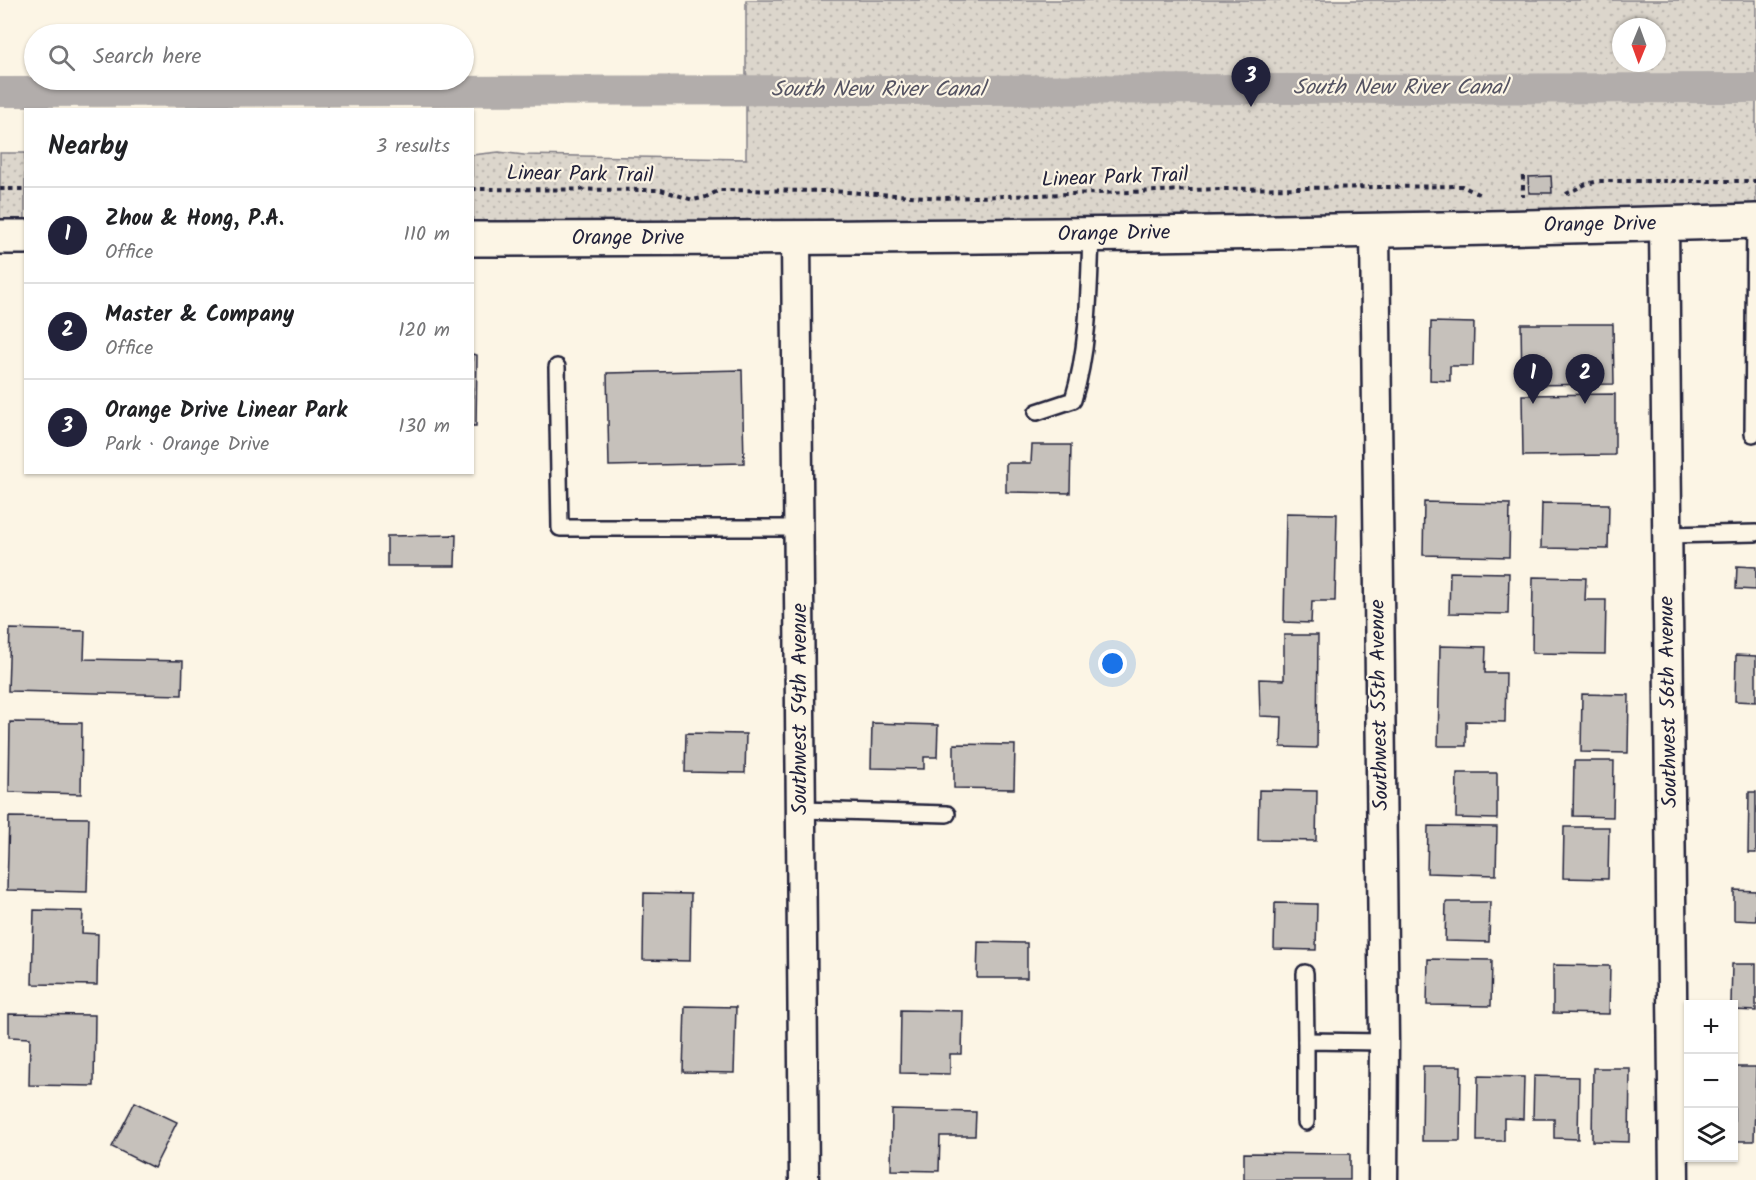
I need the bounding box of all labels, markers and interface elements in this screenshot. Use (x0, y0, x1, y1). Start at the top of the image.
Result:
north arrow (1612, 18, 1666, 72)
search box (24, 24, 474, 90)
text: Search here (93, 40, 201, 75)
icon: search (45, 41, 78, 74)
pin: 3 (1232, 57, 1270, 107)
water label: South New River Canal (1293, 71, 1512, 106)
water label: South New River Canal (771, 73, 990, 108)
text: Nearby (48, 126, 128, 168)
text: 3 results (376, 131, 450, 163)
street label: Linear Park Trail (506, 157, 654, 193)
street label: Linear Park Trail (1041, 159, 1189, 197)
text: Zhou & Hong, P.A. (105, 202, 284, 237)
street label: Orange Drive (1543, 208, 1657, 242)
street label: Orange Drive (1057, 217, 1171, 251)
text: 1 (64, 219, 71, 251)
text: 110 m (404, 219, 450, 251)
street label: Orange Drive (572, 222, 685, 255)
text: Office (105, 237, 153, 269)
text: Master & Company (105, 298, 294, 333)
text: 2 (62, 315, 73, 347)
text: 120 m (398, 315, 450, 347)
text: Office (105, 333, 153, 365)
pin: 1 (1514, 354, 1552, 404)
pin: 2 (1566, 354, 1604, 404)
text: Orange Drive Linear Park (105, 394, 347, 429)
text: 3 (62, 411, 73, 443)
text: 130 m (398, 411, 450, 443)
text: Park · Orange Drive (105, 429, 269, 461)
street label: Southwest 56th Avenue (1651, 595, 1687, 808)
street label: Southwest 55th Avenue (1362, 598, 1398, 811)
street label: Southwest 54th Avenue (784, 603, 817, 815)
your location (1098, 649, 1127, 678)
map controls (1684, 1000, 1738, 1162)
button: + (1684, 1000, 1738, 1054)
button: − (1684, 1054, 1738, 1108)
button: layers (1684, 1108, 1738, 1162)

